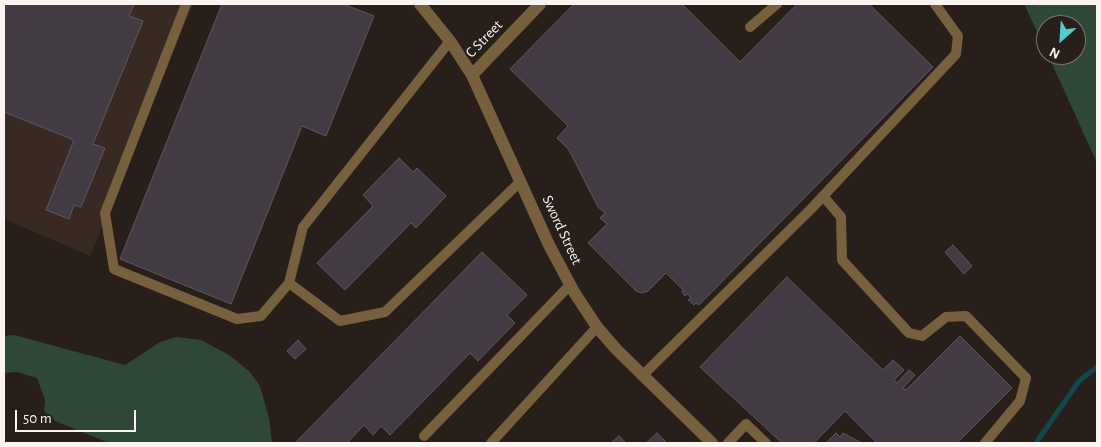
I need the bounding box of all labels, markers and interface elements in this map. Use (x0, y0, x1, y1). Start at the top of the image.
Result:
north arrow (1036, 15, 1086, 65)
street label: C Street (462, 16, 506, 62)
text: N (1047, 44, 1062, 61)
street label: Sword Street (538, 193, 586, 267)
scale bar (18, 400, 139, 432)
text: 50 m (23, 411, 52, 426)

